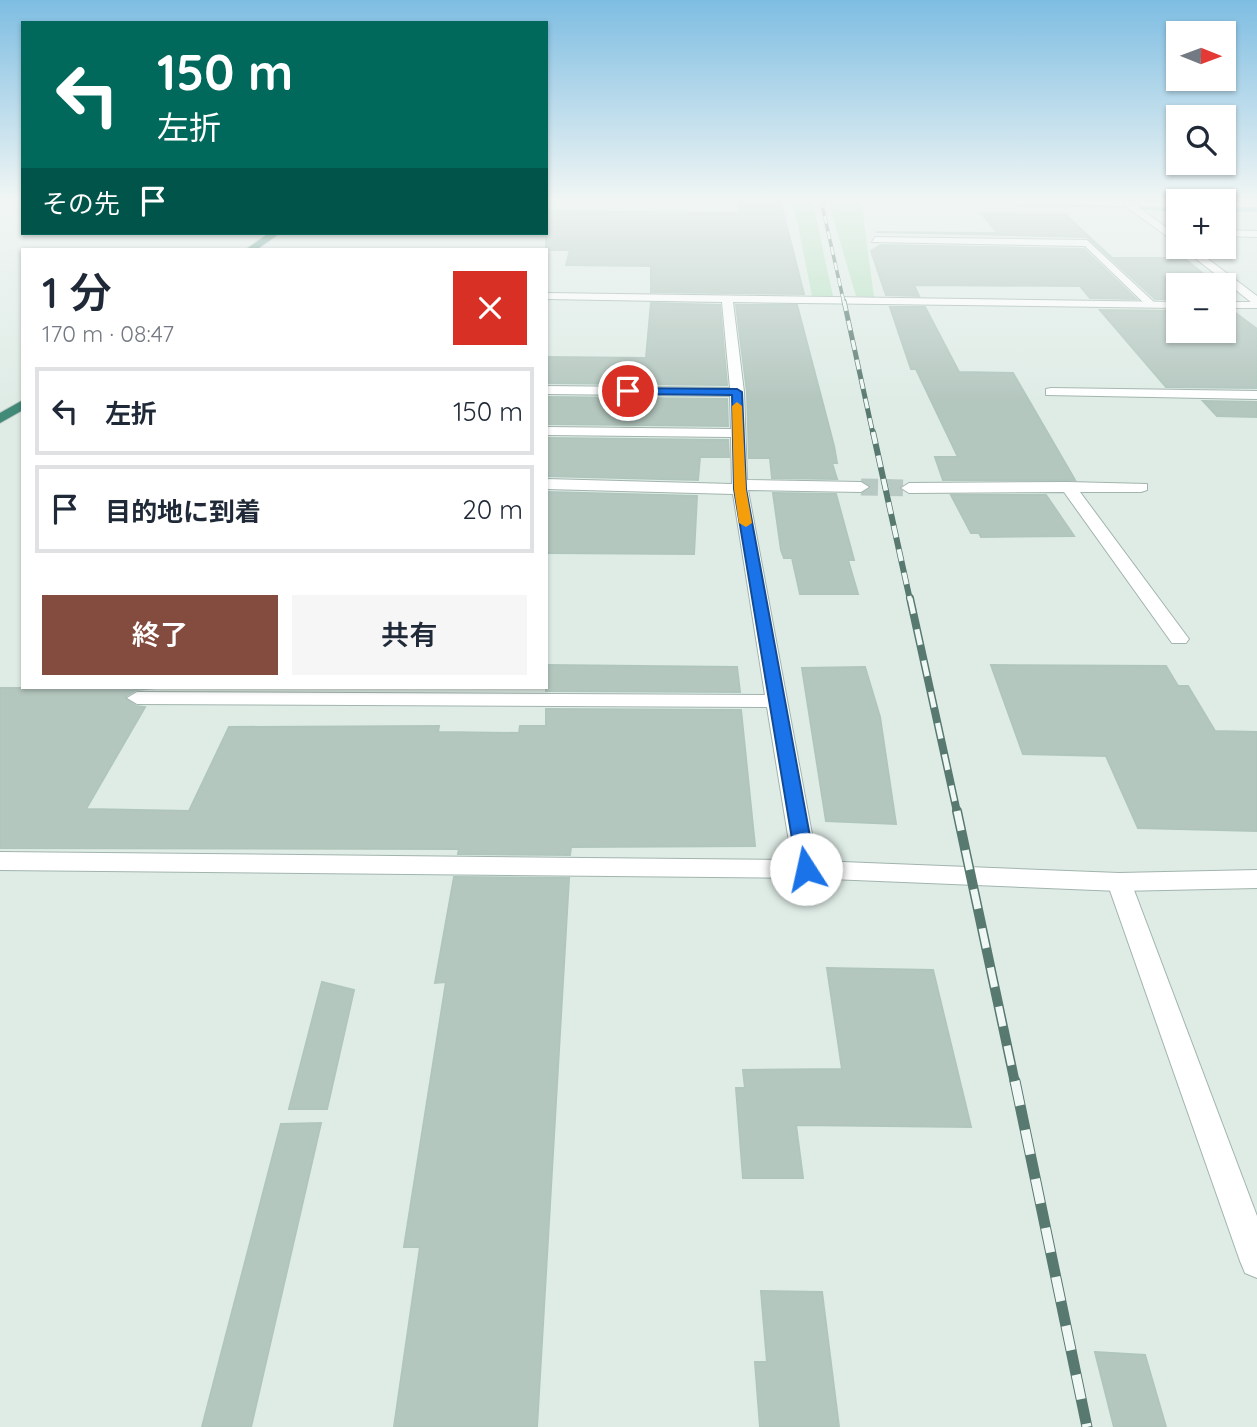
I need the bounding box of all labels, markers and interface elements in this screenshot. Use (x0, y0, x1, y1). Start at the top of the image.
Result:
north arrow (1166, 21, 1236, 91)
map controls (1166, 21, 1236, 343)
text: 150 m (157, 41, 293, 102)
icon: left (42, 49, 133, 140)
button: search (1166, 105, 1236, 175)
text: 左折 (157, 107, 221, 147)
icon: arrive (134, 182, 172, 220)
text: その先 (42, 187, 120, 220)
button: + (1166, 189, 1236, 259)
text: 1 分 (42, 266, 112, 319)
button: close (453, 271, 527, 345)
button: − (1166, 273, 1236, 343)
text: 170 m · 08:47 (42, 319, 174, 348)
pin (598, 361, 658, 421)
icon: arrive (609, 372, 647, 410)
icon: left (46, 392, 84, 430)
text: 150 m (453, 395, 523, 428)
text: 左折 (105, 397, 157, 430)
icon: arrive (46, 490, 84, 528)
text: 20 m (462, 493, 523, 526)
text: 目的地に到着 (105, 495, 261, 528)
button: 終了 (42, 595, 278, 675)
button: 共有 (292, 595, 527, 675)
position arrow (769, 832, 843, 906)

